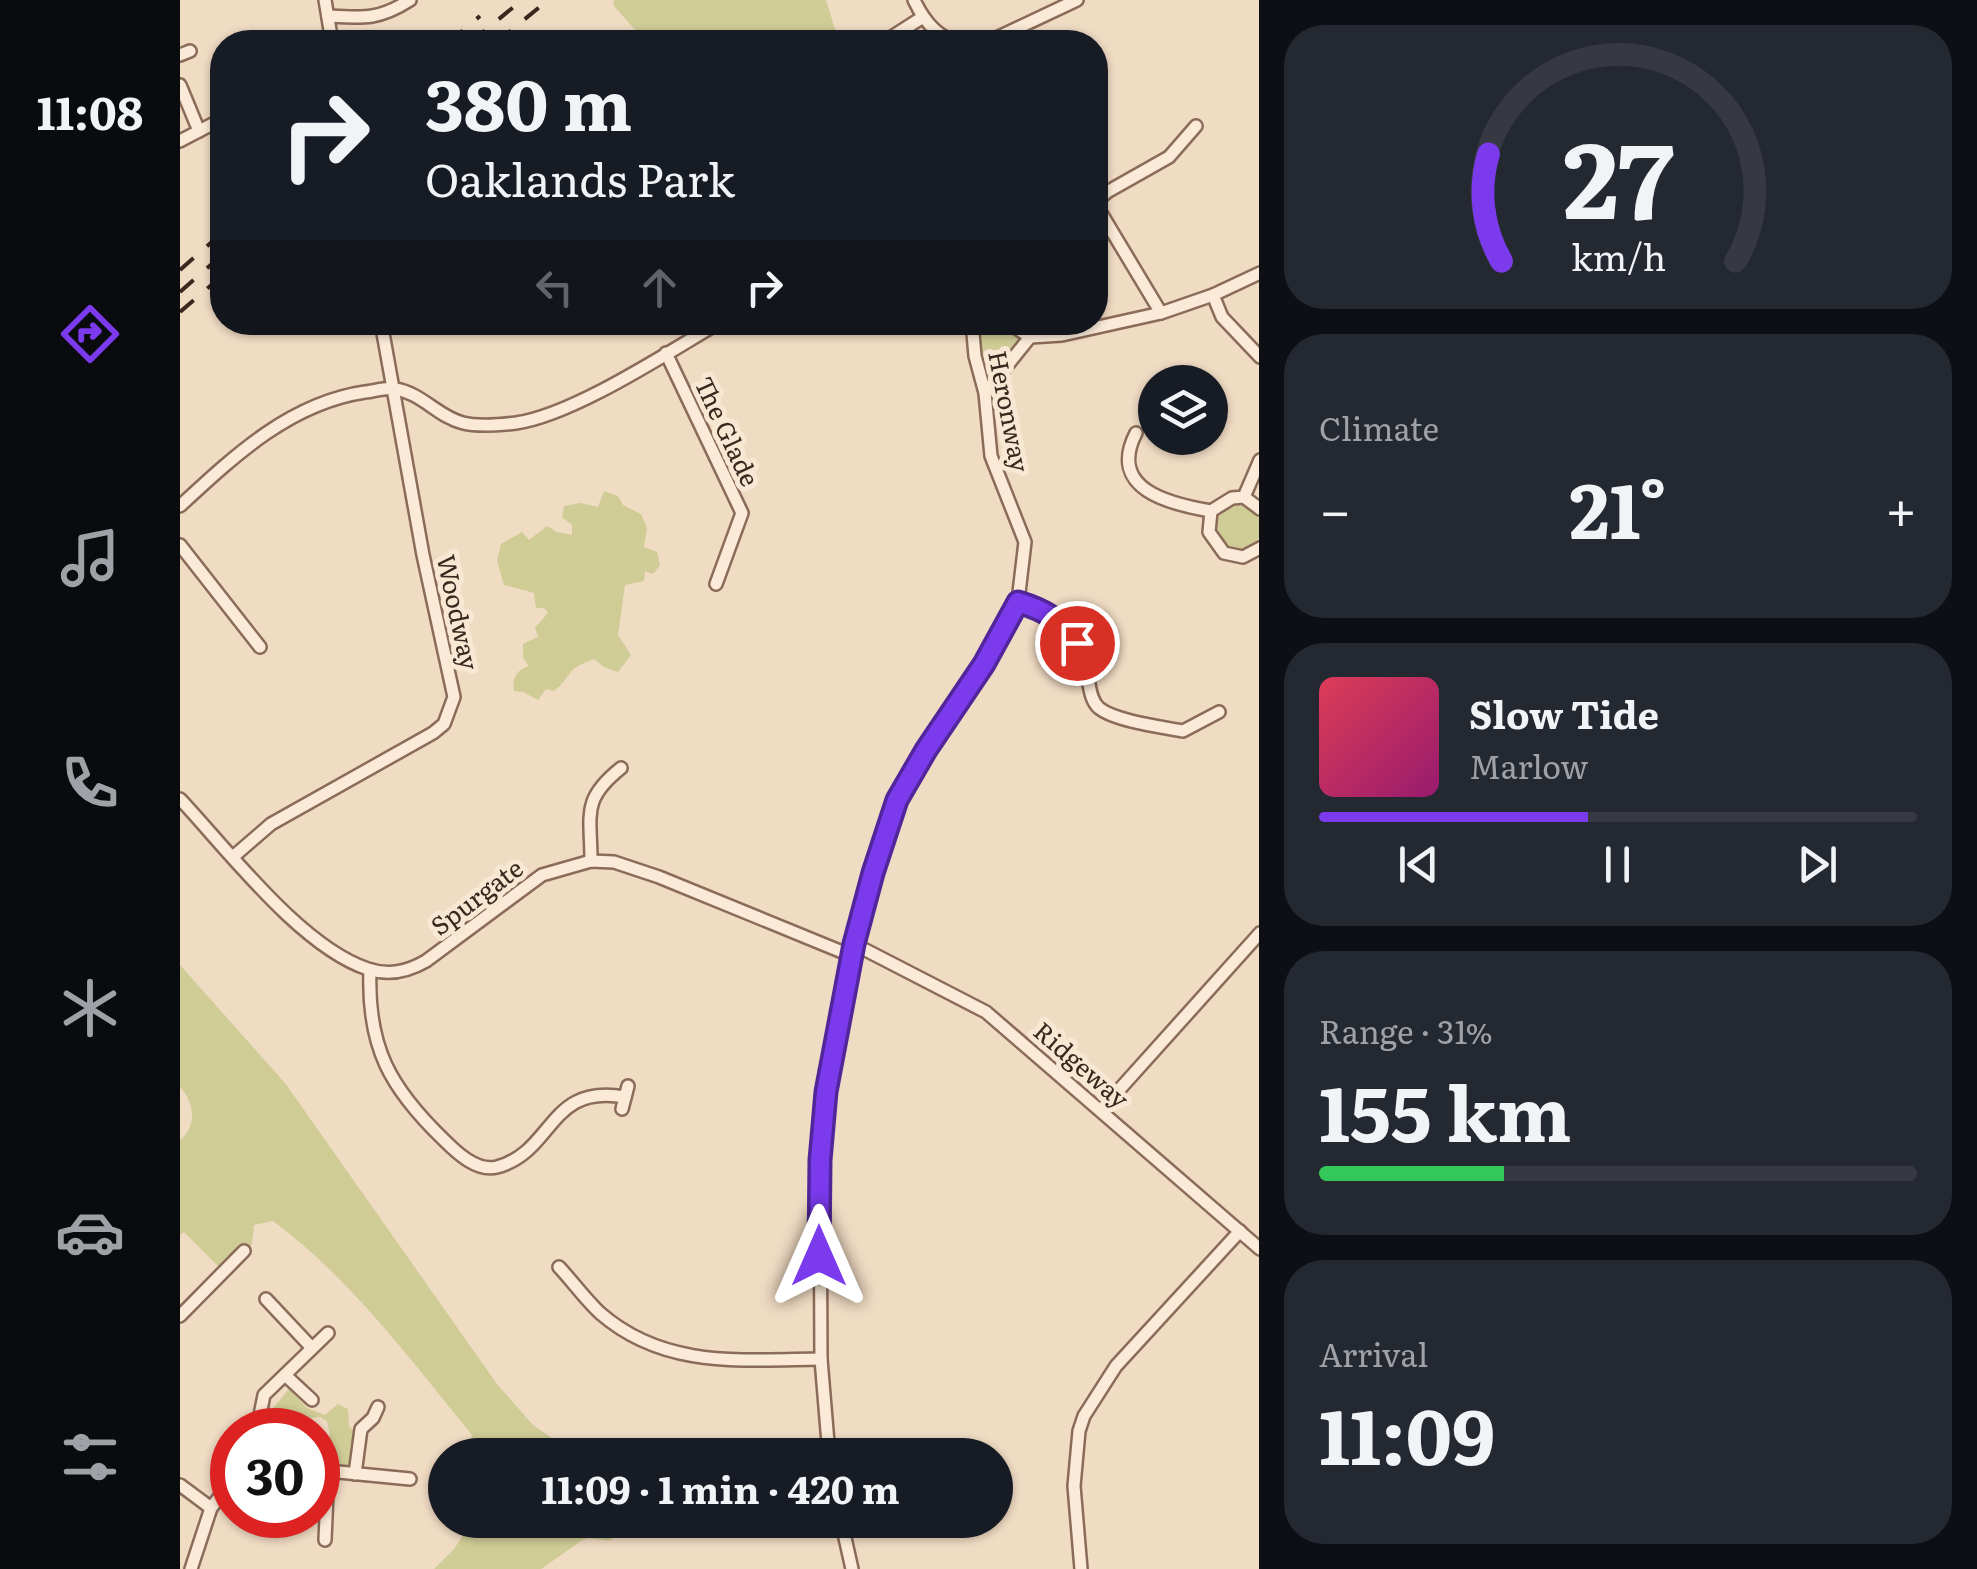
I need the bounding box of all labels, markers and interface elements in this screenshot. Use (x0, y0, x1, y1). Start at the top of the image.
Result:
text: 380 m (425, 49, 632, 153)
icon: right (260, 70, 390, 200)
text: 11:08 (37, 77, 143, 144)
text: 27 (1562, 97, 1674, 251)
text: Oaklands Park (425, 144, 735, 211)
text: km/h (1570, 229, 1666, 282)
icon: left (527, 260, 582, 315)
icon: ahead (632, 260, 687, 315)
icon: right (737, 260, 792, 315)
icon: directions (55, 299, 125, 369)
street label: Heronway (980, 347, 1040, 475)
map controls (1138, 365, 1228, 455)
button: layers (1138, 365, 1228, 455)
street label: The Glade (686, 370, 770, 492)
text: Climate (1319, 403, 1439, 451)
text: 21° (1569, 451, 1667, 562)
text: − (1319, 466, 1351, 548)
text: + (1885, 466, 1917, 548)
icon: music (55, 523, 125, 593)
street label: Woodway (429, 551, 489, 674)
pin (1035, 601, 1120, 686)
icon: arrive (1050, 616, 1105, 671)
text: Slow Tide (1469, 684, 1659, 741)
text: Marlow (1469, 741, 1588, 789)
icon: phone (55, 748, 125, 818)
icon: previous (1391, 837, 1446, 892)
icon: pause (1590, 837, 1645, 892)
icon: next (1790, 837, 1845, 892)
street label: Spurgate (422, 849, 530, 943)
icon: climate (55, 973, 125, 1043)
text: Range · 31% (1319, 1006, 1493, 1054)
street label: Ridgeway (1026, 1012, 1138, 1116)
text: 155 km (1319, 1054, 1572, 1165)
icon: car (55, 1197, 125, 1267)
position arrow (767, 1204, 871, 1308)
text: Arrival (1319, 1329, 1428, 1377)
text: 11:09 (1319, 1377, 1495, 1488)
speed limit sign: 30 (210, 1408, 340, 1538)
icon: filters (55, 1422, 125, 1492)
text: 11:09 · 1 min · 420 m (541, 1459, 900, 1516)

